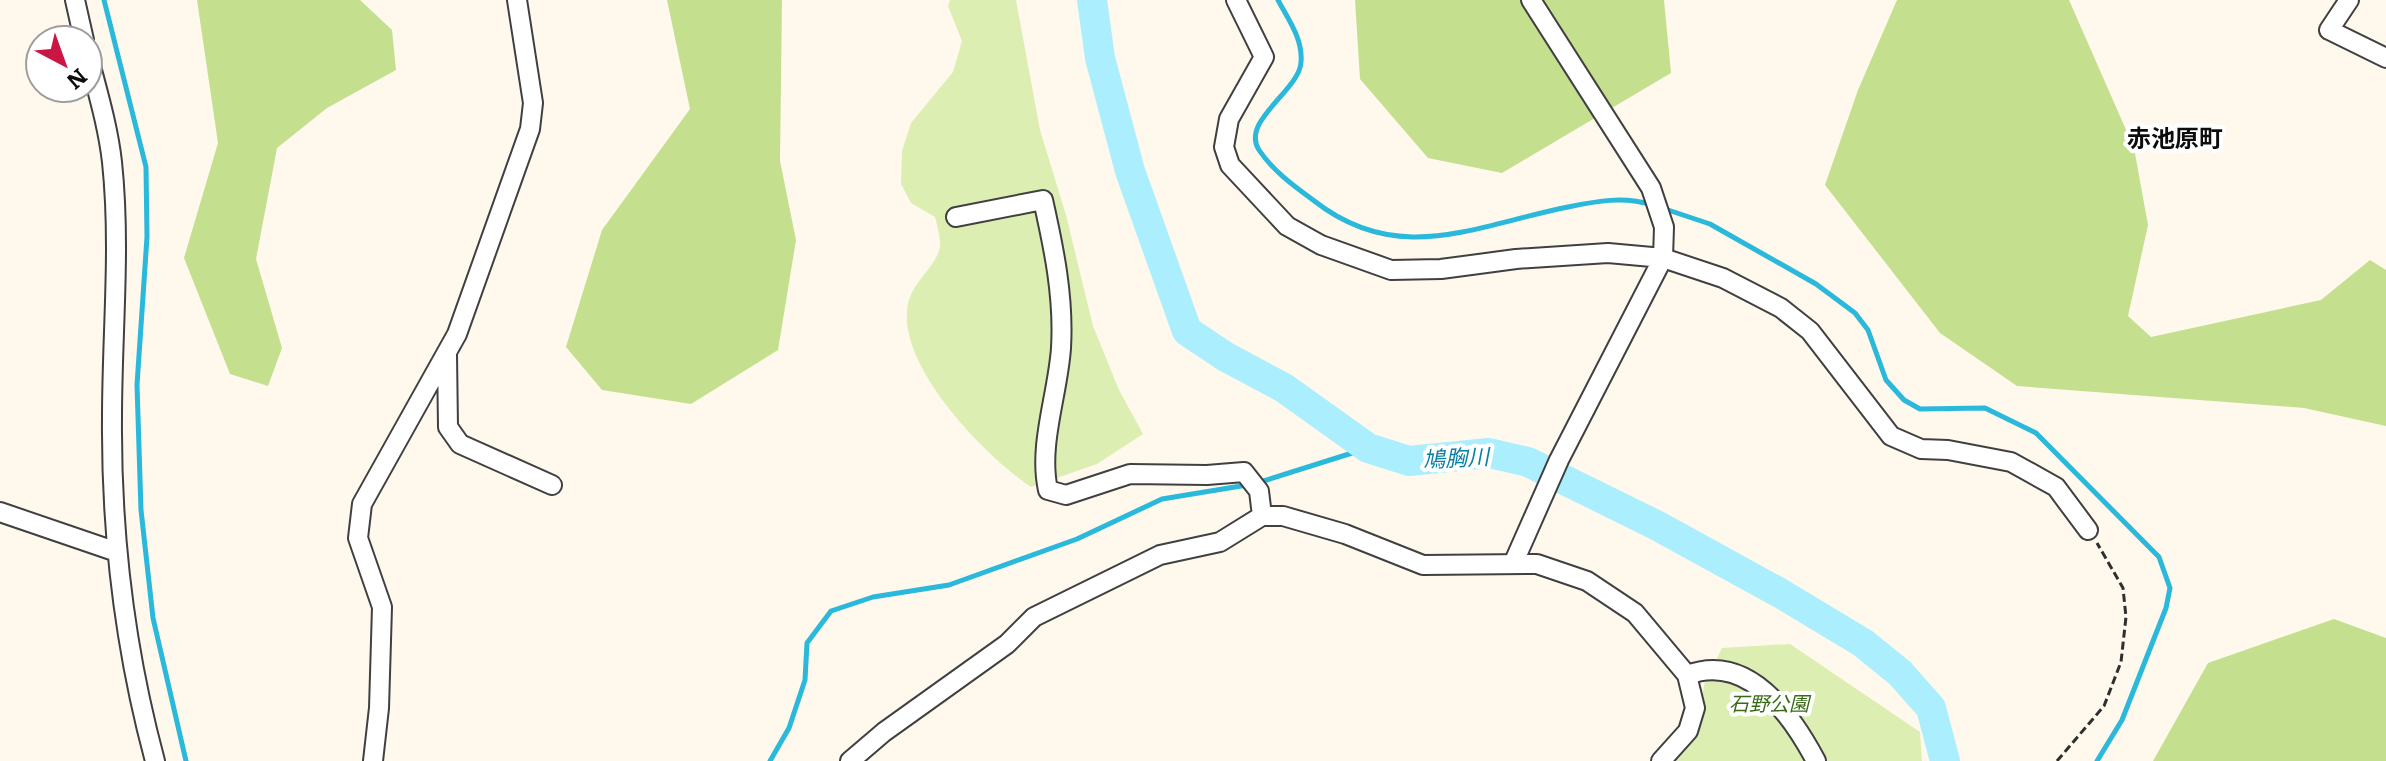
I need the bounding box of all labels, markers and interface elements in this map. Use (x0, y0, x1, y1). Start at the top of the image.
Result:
north arrow (24, 24, 104, 104)
text: N (60, 62, 96, 99)
district label: 赤池原町 (2127, 119, 2223, 154)
water label: 鳩胸川 (1422, 438, 1492, 475)
park label: 石野公園 (1729, 687, 1812, 717)

